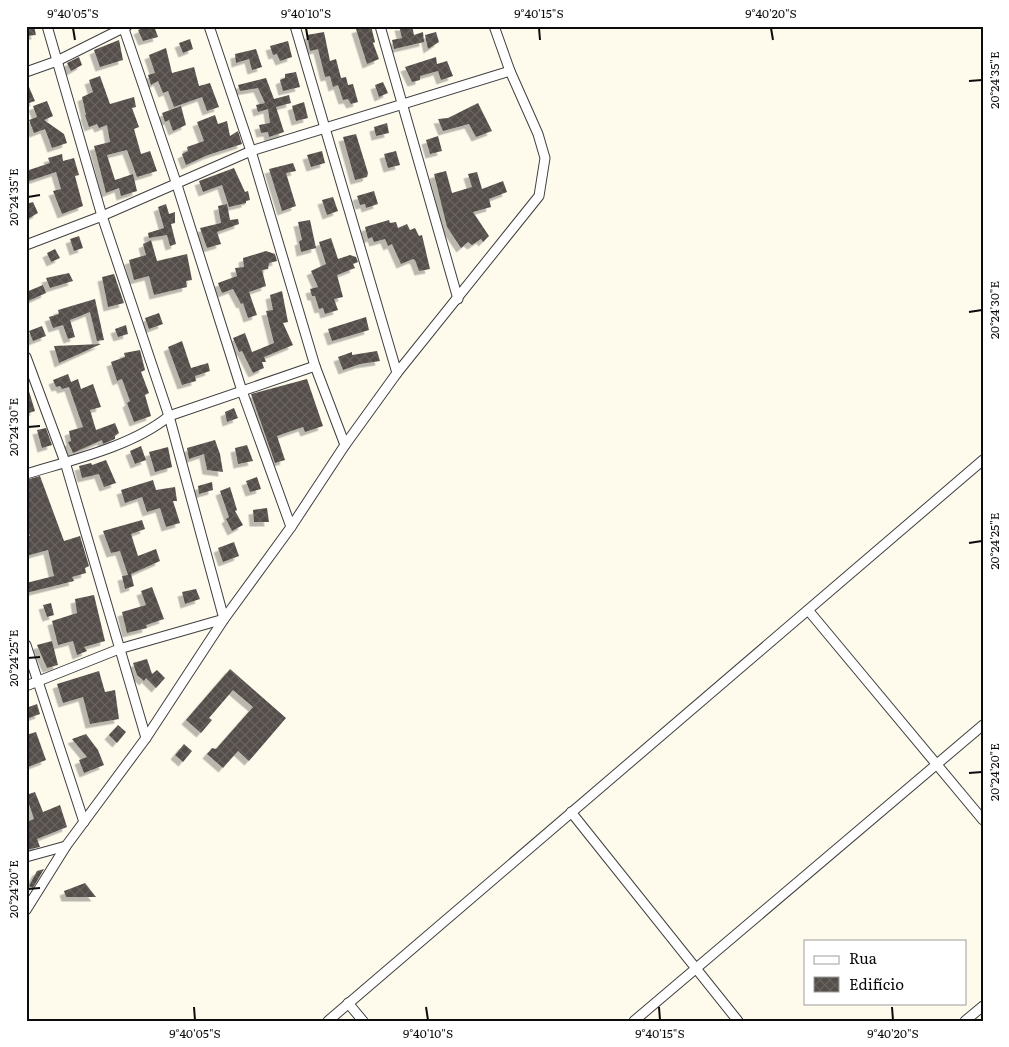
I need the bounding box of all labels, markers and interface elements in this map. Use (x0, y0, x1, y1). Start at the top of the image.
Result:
text: 9°40'05"S (47, 4, 99, 22)
text: 9°40'10"S (281, 4, 331, 22)
text: 9°40'15"S (514, 4, 564, 22)
text: 9°40'20"S (745, 4, 797, 22)
text: 20°24'35"E (985, 51, 1003, 109)
text: 20°24'35"E (4, 168, 22, 226)
text: 20°24'30"E (985, 281, 1003, 339)
text: 20°24'30"E (4, 398, 22, 456)
text: 20°24'25"E (985, 512, 1003, 569)
text: 20°24'25"E (4, 629, 22, 686)
text: 20°24'20"E (985, 743, 1003, 801)
text: 20°24'20"E (4, 860, 22, 918)
legend (804, 940, 966, 1004)
text: Rua (849, 946, 878, 969)
text: Edifício (849, 972, 904, 995)
text: 9°40'05"S (169, 1024, 221, 1042)
text: 9°40'10"S (403, 1024, 453, 1042)
text: 9°40'15"S (635, 1024, 685, 1042)
text: 9°40'20"S (867, 1024, 919, 1042)

